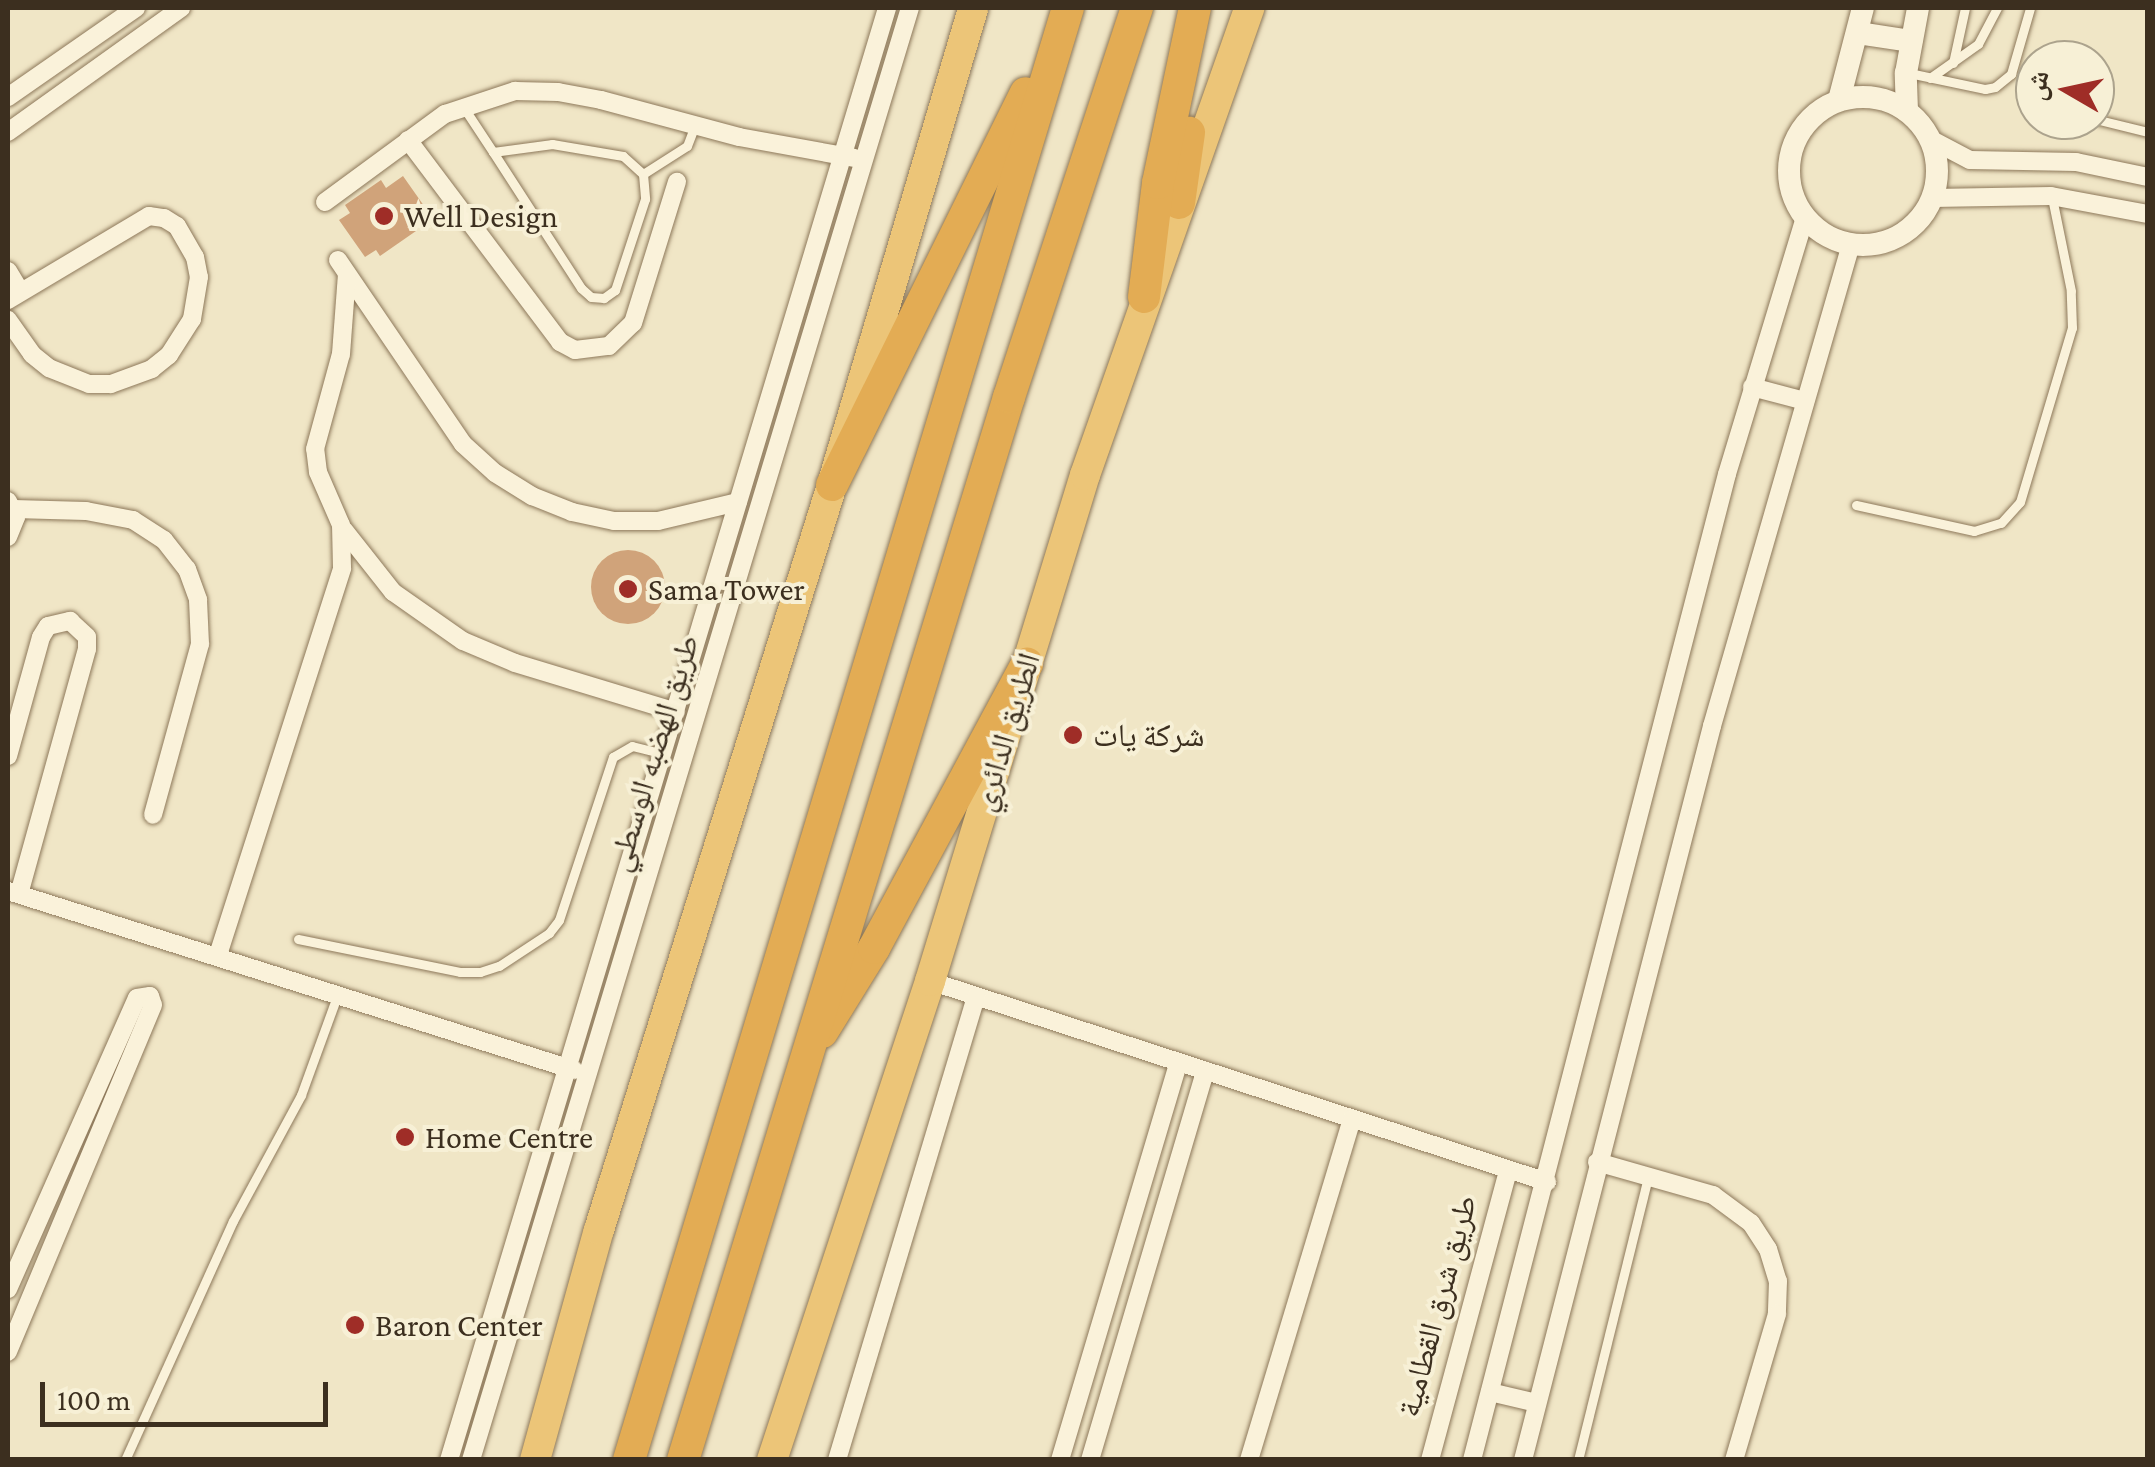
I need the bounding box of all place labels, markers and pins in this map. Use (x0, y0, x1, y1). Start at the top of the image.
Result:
place label: Well Design (404, 197, 558, 235)
marker: Well Design (373, 205, 395, 227)
place label: Sama Tower (648, 570, 805, 608)
marker: Sama Tower (617, 578, 639, 600)
place label: شركة يات (1093, 716, 1205, 754)
marker: شركة يات (1062, 724, 1084, 746)
place label: Home Centre (425, 1118, 593, 1156)
marker: Home Centre (394, 1126, 416, 1148)
place label: Baron Center (375, 1306, 543, 1344)
marker: Baron Center (344, 1314, 366, 1336)

